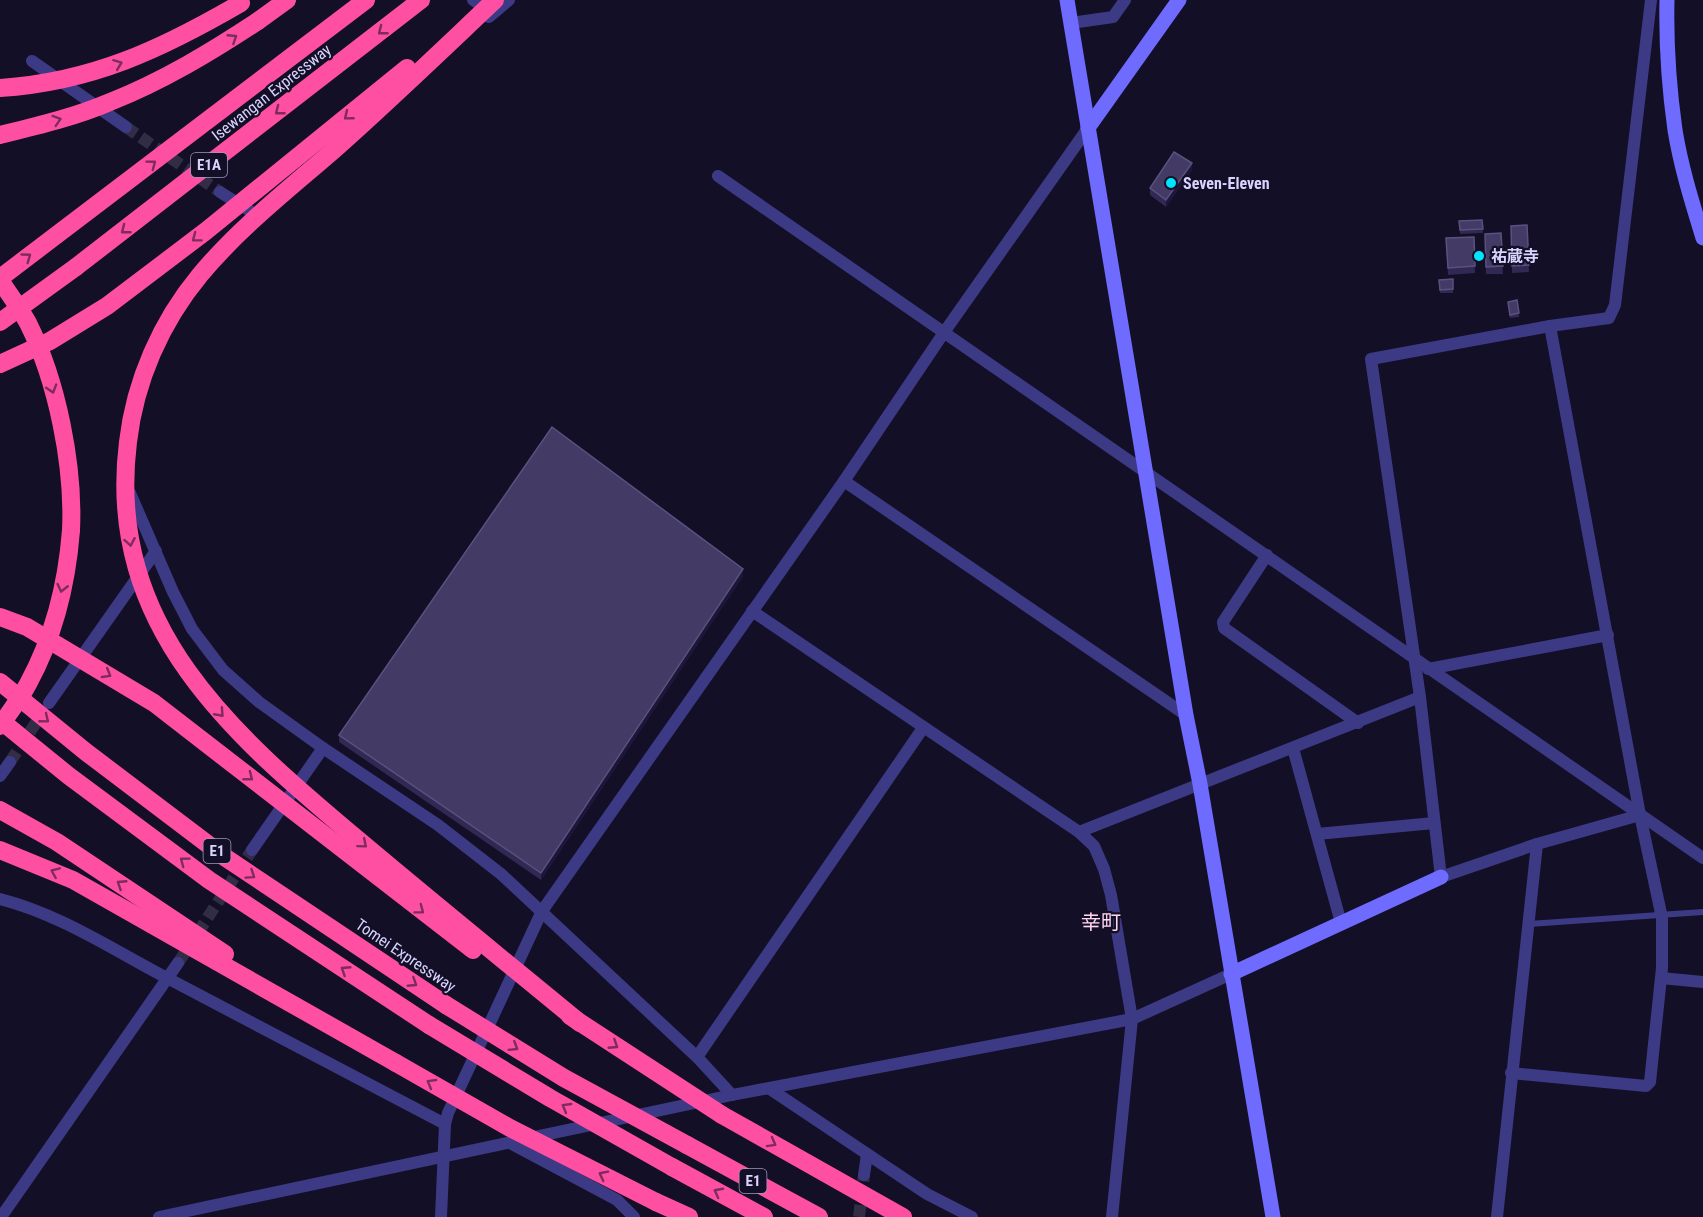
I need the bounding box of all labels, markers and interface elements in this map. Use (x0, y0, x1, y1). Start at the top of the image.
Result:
one-way arrow (377, 24, 388, 35)
one-way arrow (226, 34, 237, 45)
street label: Isewangan Expressway (208, 40, 335, 145)
one-way arrow (113, 58, 123, 71)
one-way arrow (275, 103, 286, 114)
one-way arrow (344, 109, 355, 120)
one-way arrow (51, 115, 62, 128)
road number: E1A (191, 153, 227, 177)
one-way arrow (145, 160, 156, 171)
place label: Seven-Eleven (1183, 174, 1270, 193)
marker: Seven-Eleven (1164, 176, 1178, 190)
one-way arrow (120, 223, 131, 234)
one-way arrow (192, 231, 203, 242)
place label: 祐蔵寺 (1491, 247, 1539, 266)
marker: 祐蔵寺 (1472, 249, 1486, 263)
one-way arrow (21, 254, 32, 265)
one-way arrow (45, 383, 57, 394)
one-way arrow (124, 538, 136, 547)
one-way arrow (56, 583, 69, 593)
one-way arrow (101, 667, 111, 679)
one-way arrow (213, 706, 224, 716)
one-way arrow (38, 712, 49, 723)
one-way arrow (243, 770, 254, 781)
one-way arrow (356, 837, 367, 848)
road number: E1 (204, 839, 230, 863)
one-way arrow (179, 858, 190, 869)
one-way arrow (50, 867, 61, 879)
one-way arrow (244, 868, 255, 879)
one-way arrow (116, 880, 127, 891)
one-way arrow (413, 903, 424, 914)
district label: 幸町 (1081, 910, 1121, 934)
street label: Tomei Expressway (352, 915, 460, 996)
one-way arrow (341, 966, 352, 977)
one-way arrow (406, 976, 417, 987)
one-way arrow (608, 1038, 619, 1049)
one-way arrow (508, 1039, 518, 1051)
one-way arrow (427, 1079, 438, 1091)
one-way arrow (562, 1103, 572, 1115)
one-way arrow (766, 1136, 777, 1148)
road number: E1 (740, 1169, 766, 1193)
one-way arrow (599, 1171, 610, 1183)
one-way arrow (713, 1188, 724, 1199)

